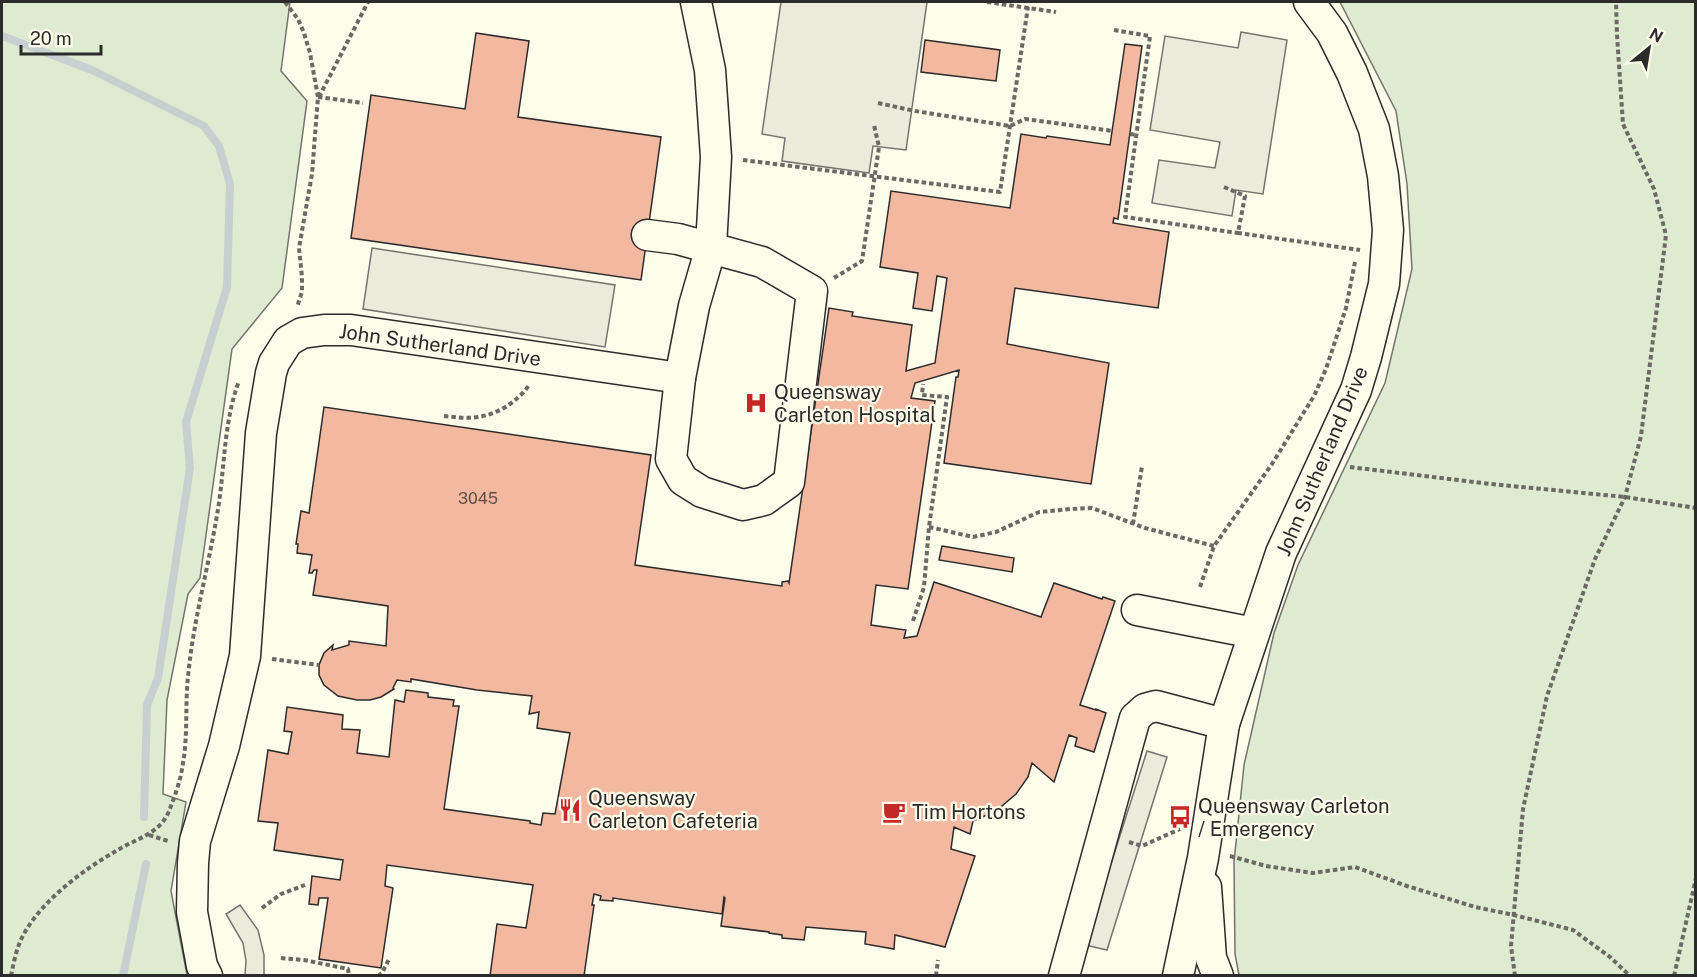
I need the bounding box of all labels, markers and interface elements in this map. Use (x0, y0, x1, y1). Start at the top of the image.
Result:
scale bar (21, 18, 100, 56)
north arrow (1619, 18, 1679, 78)
text: N (1646, 24, 1666, 47)
text: 20 m (30, 28, 72, 49)
street label: John Sutherland Drive (337, 319, 543, 371)
street label: John Sutherland Drive (1271, 363, 1373, 559)
place label: Queensway Carleton Hospital (774, 380, 936, 427)
hospital icon: Queensway Carleton Hospital (743, 390, 769, 416)
house number: 3045 (458, 489, 498, 508)
place label: Queensway Carleton Cafeteria (588, 786, 758, 833)
place label: Queensway Carleton / Emergency (1198, 794, 1390, 841)
restaurant icon: Queensway Carleton Cafeteria (557, 797, 583, 823)
cafe icon: Tim Hortons (881, 799, 907, 825)
place label: Tim Hortons (912, 800, 1026, 824)
bus stop icon: Queensway Carleton / Emergency (1167, 804, 1193, 830)

